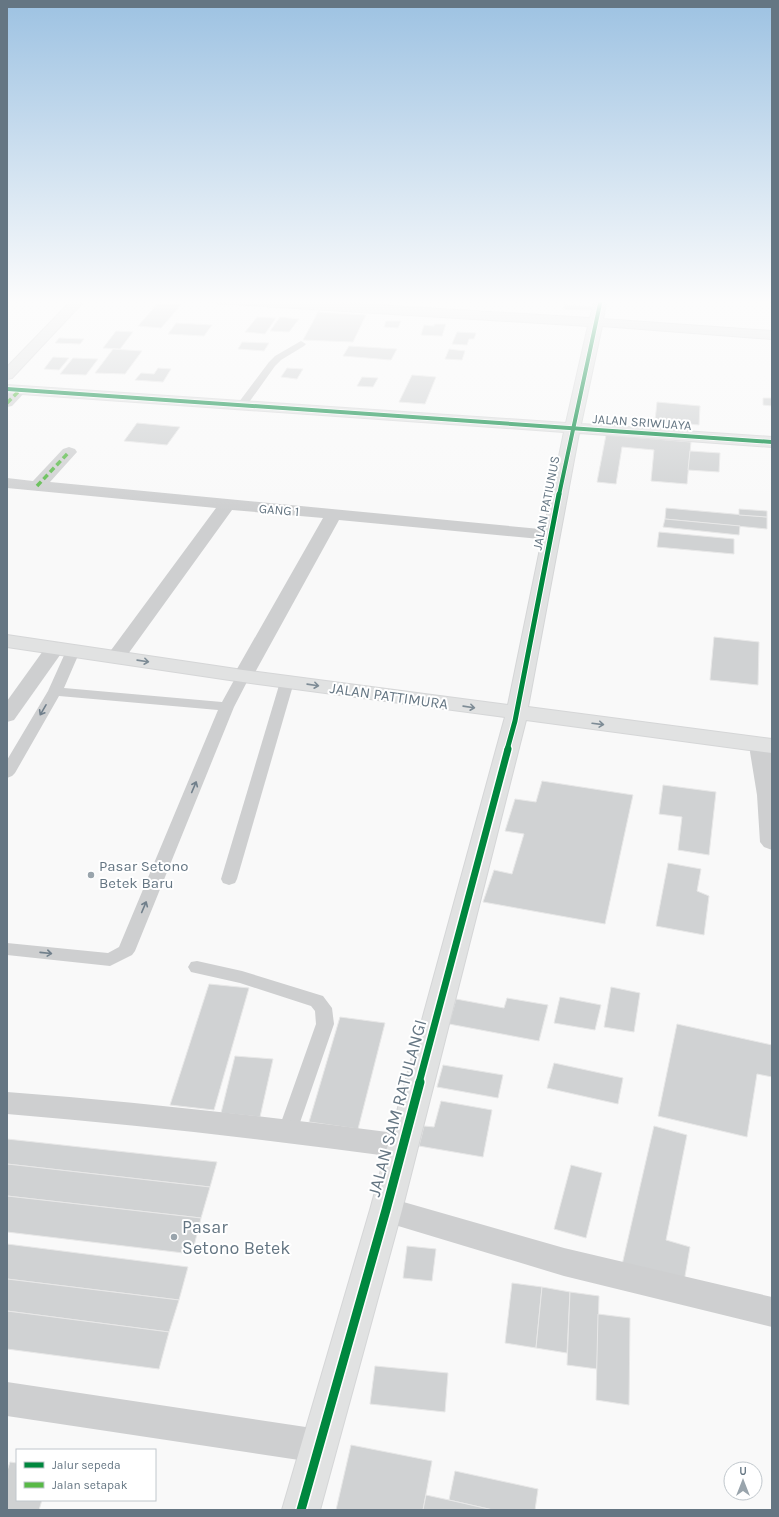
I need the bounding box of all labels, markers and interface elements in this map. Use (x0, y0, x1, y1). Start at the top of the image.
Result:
street label: JALAN SRIWIJAYA (592, 411, 692, 433)
street label: JALAN PATIUNUS (530, 455, 562, 551)
street label: GANG 1 (258, 501, 300, 519)
one-way arrow (136, 657, 149, 665)
street label: JALAN PATTIMURA (329, 679, 450, 713)
one-way arrow (306, 681, 319, 689)
one-way arrow (462, 703, 475, 710)
one-way arrow (39, 704, 47, 716)
one-way arrow (591, 720, 604, 728)
one-way arrow (191, 782, 198, 794)
place label: Pasar Setono Betek Baru (99, 857, 189, 892)
marker: Pasar Setono Betek Baru (86, 870, 96, 880)
one-way arrow (140, 902, 148, 914)
one-way arrow (39, 949, 52, 957)
street label: JALAN SAM RATULANGI (363, 1017, 431, 1199)
place label: Pasar Setono Betek (182, 1216, 290, 1259)
marker: Pasar Setono Betek (169, 1232, 179, 1242)
legend (16, 1449, 156, 1501)
text: Jalur sepeda (52, 1458, 121, 1472)
north arrow (723, 1461, 763, 1501)
text: U (739, 1465, 747, 1478)
text: Jalan setapak (52, 1478, 128, 1492)

